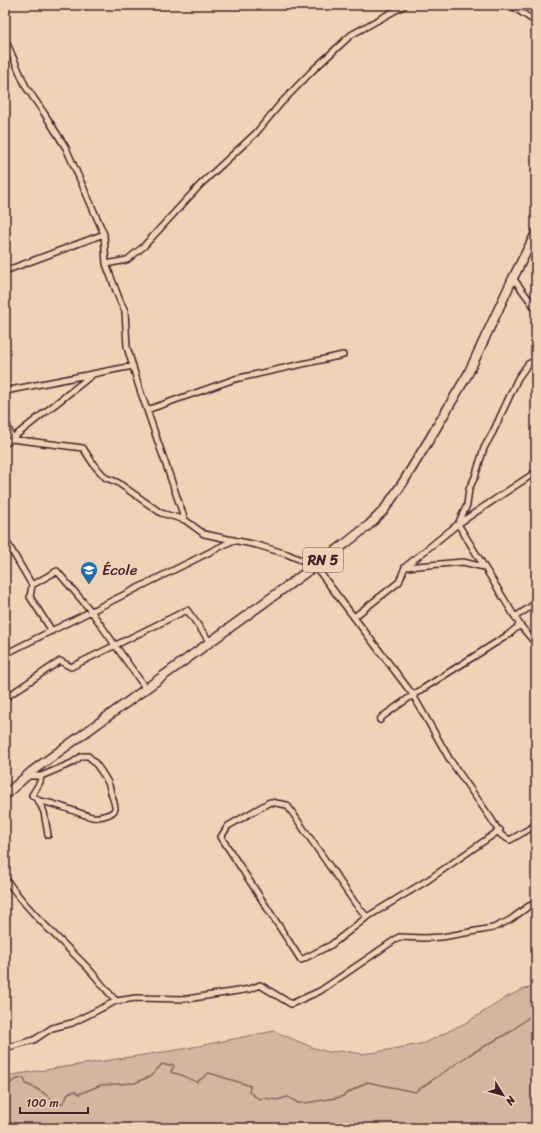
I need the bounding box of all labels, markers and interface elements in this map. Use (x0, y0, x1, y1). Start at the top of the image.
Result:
road number: RN 5 (303, 548, 343, 572)
place label: École (102, 557, 138, 583)
school or university icon: École (79, 560, 99, 585)
north arrow (483, 1075, 523, 1115)
scale bar (20, 1089, 88, 1115)
text: N (500, 1091, 521, 1110)
text: 100 m (26, 1092, 59, 1114)

